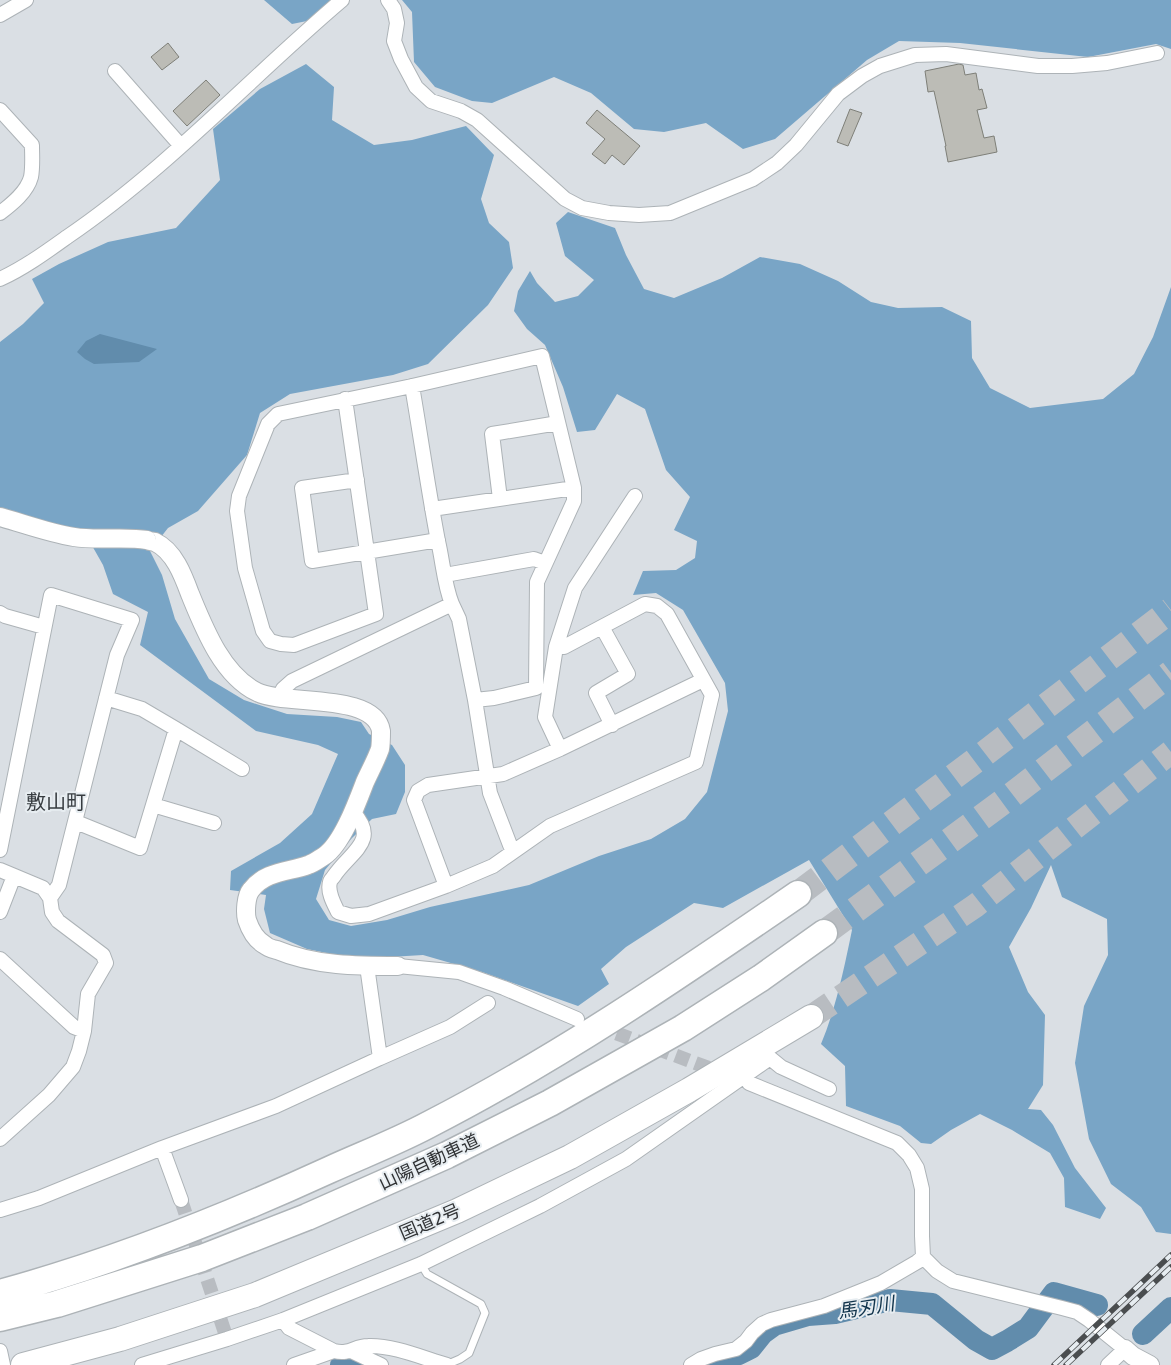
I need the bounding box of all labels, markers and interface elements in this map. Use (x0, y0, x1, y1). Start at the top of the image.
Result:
district label: 敷山町 (26, 789, 86, 813)
street label: 山陽自動車道 (375, 1128, 482, 1194)
street label: 国道2号 (396, 1198, 463, 1244)
water label: 馬刃川 (836, 1290, 898, 1322)

